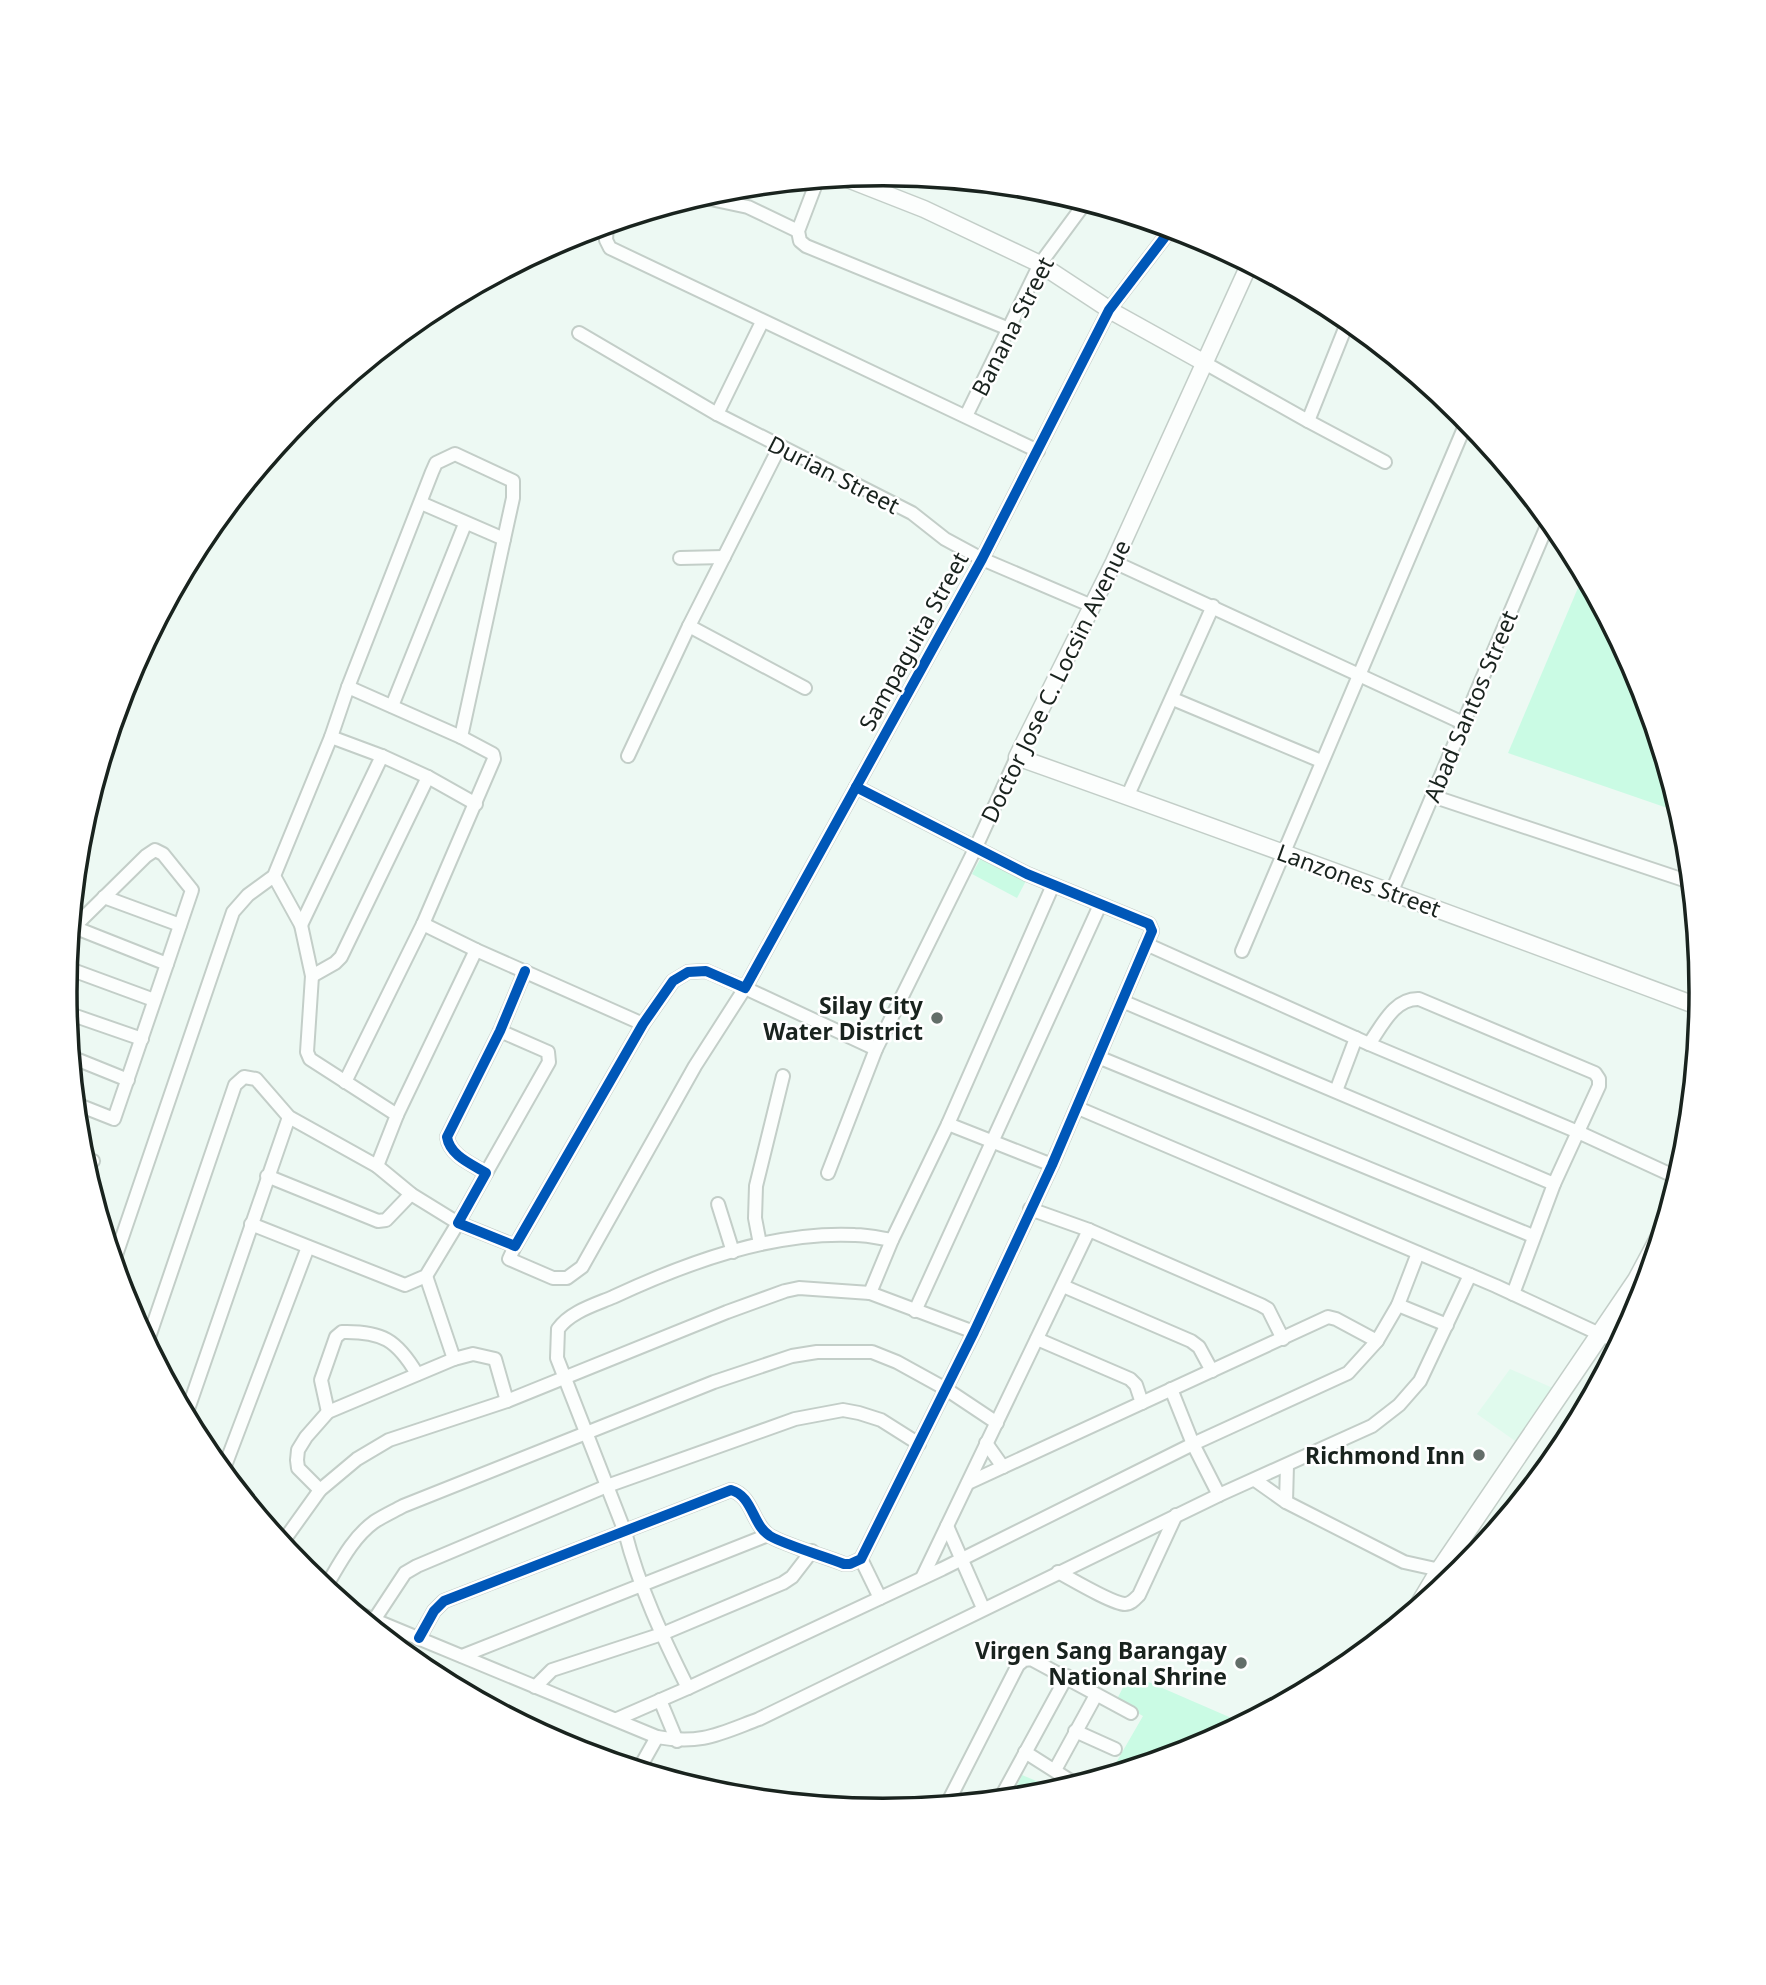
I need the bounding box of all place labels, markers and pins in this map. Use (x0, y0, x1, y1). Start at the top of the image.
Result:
place label: Silay City Water District (763, 989, 924, 1047)
marker: Silay City Water District (929, 1010, 945, 1026)
place label: Richmond Inn (1305, 1439, 1465, 1471)
marker: Richmond Inn (1471, 1447, 1487, 1463)
place label: Virgen Sang Barangay National Shrine (975, 1634, 1228, 1692)
marker: Virgen Sang Barangay National Shrine (1233, 1655, 1249, 1671)

